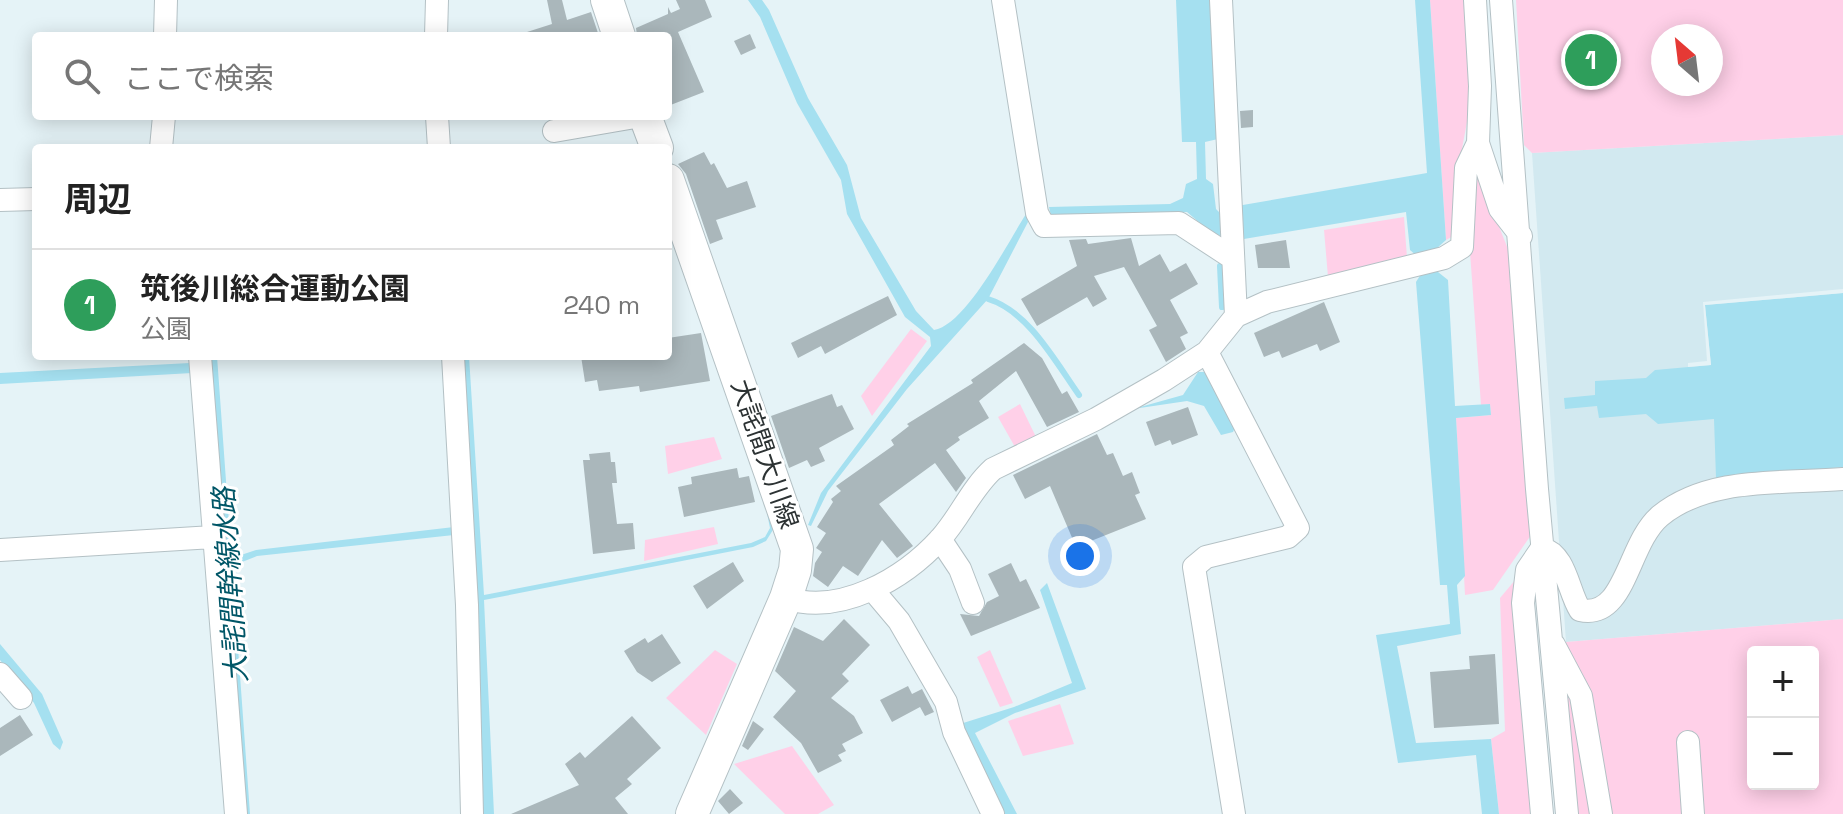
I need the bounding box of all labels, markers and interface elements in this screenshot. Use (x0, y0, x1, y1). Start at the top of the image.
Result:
north arrow (1651, 24, 1723, 96)
pin: 1 (1565, 30, 1617, 90)
search box (32, 32, 672, 120)
icon: search (60, 54, 104, 98)
text: ここで検索 (124, 59, 274, 98)
text: 周辺 (64, 178, 132, 221)
text: 筑後川総合運動公園 (140, 269, 410, 308)
text: 1 (84, 288, 96, 322)
text: 240 m (563, 288, 640, 322)
text: 公園 (140, 312, 192, 346)
street label: 大詫間大川線 (724, 375, 806, 533)
water label: 大詫間幹線水路 (205, 484, 255, 684)
your location (1060, 536, 1100, 576)
map controls (1747, 646, 1819, 790)
button: + (1747, 646, 1819, 718)
button: − (1747, 718, 1819, 790)

